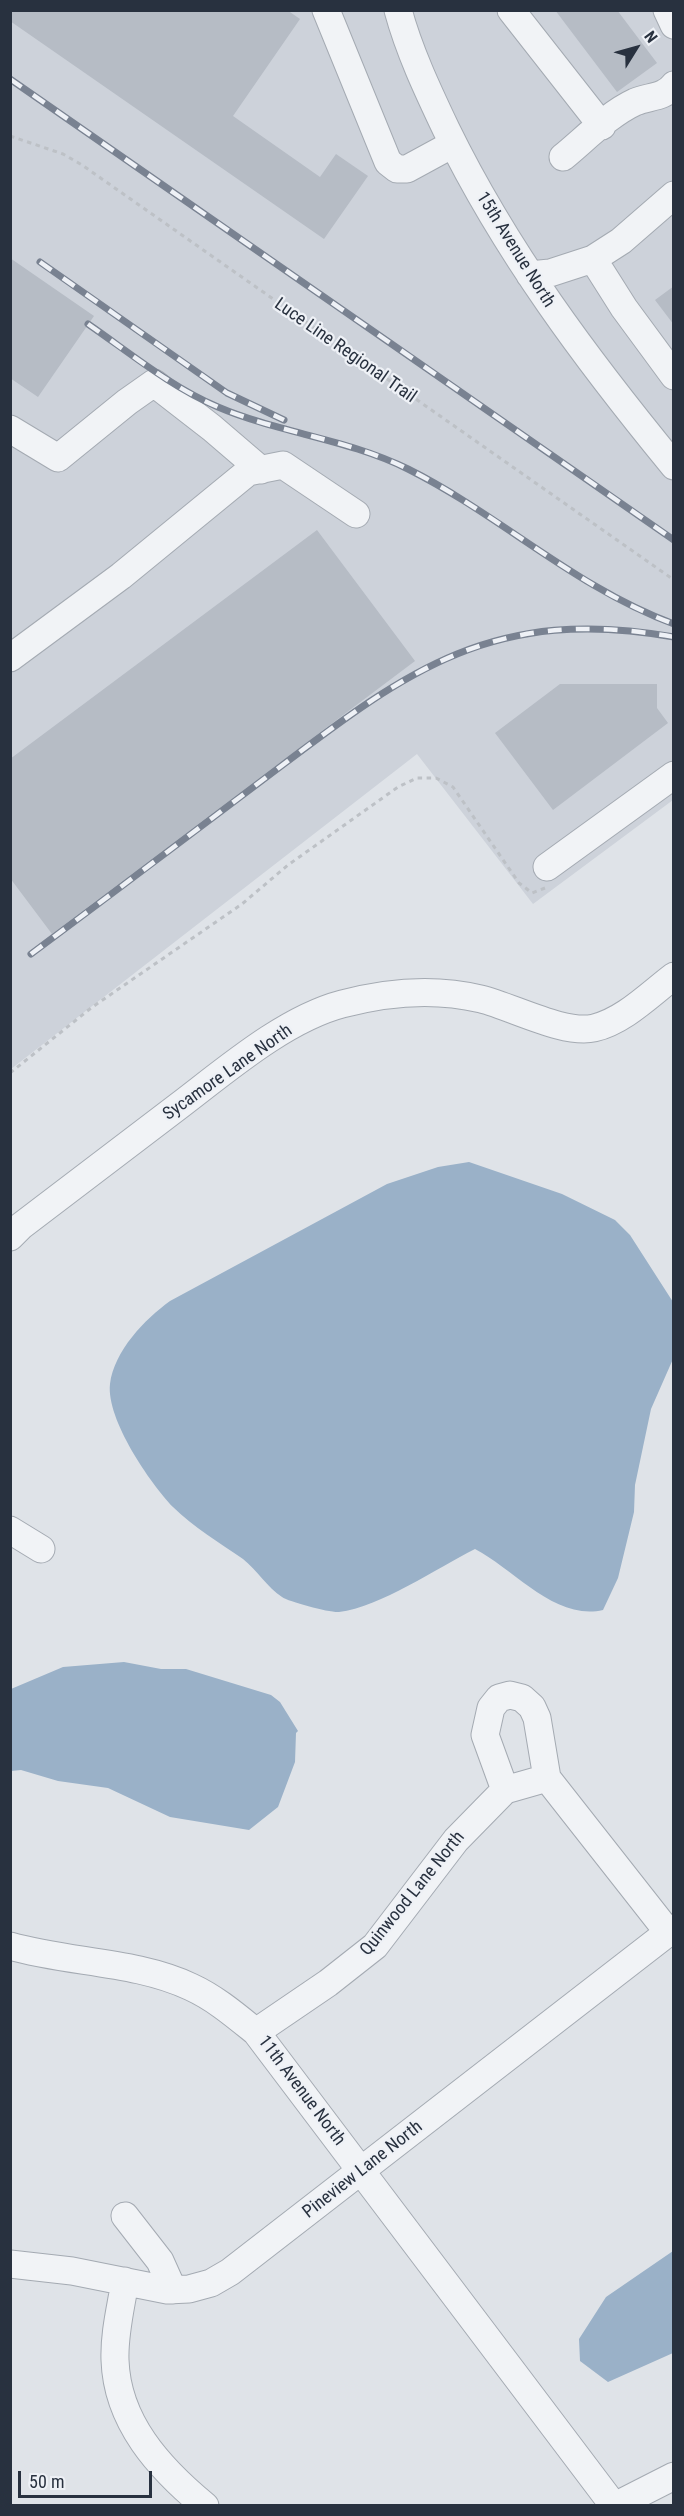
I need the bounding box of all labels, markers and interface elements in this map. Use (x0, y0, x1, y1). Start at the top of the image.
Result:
north arrow (606, 18, 666, 78)
text: N (640, 27, 661, 46)
street label: 15th Avenue North (471, 188, 559, 312)
street label: Luce Line Regional Trail (270, 294, 420, 408)
street label: Sycamore Lane North (159, 1020, 297, 1126)
street label: Quinwood Lane North (356, 1827, 470, 1961)
street label: 11th Avenue North (253, 2032, 349, 2150)
street label: Pineview Lane North (299, 2117, 427, 2223)
scale bar (21, 2459, 154, 2497)
text: 50 m (29, 2471, 64, 2492)

